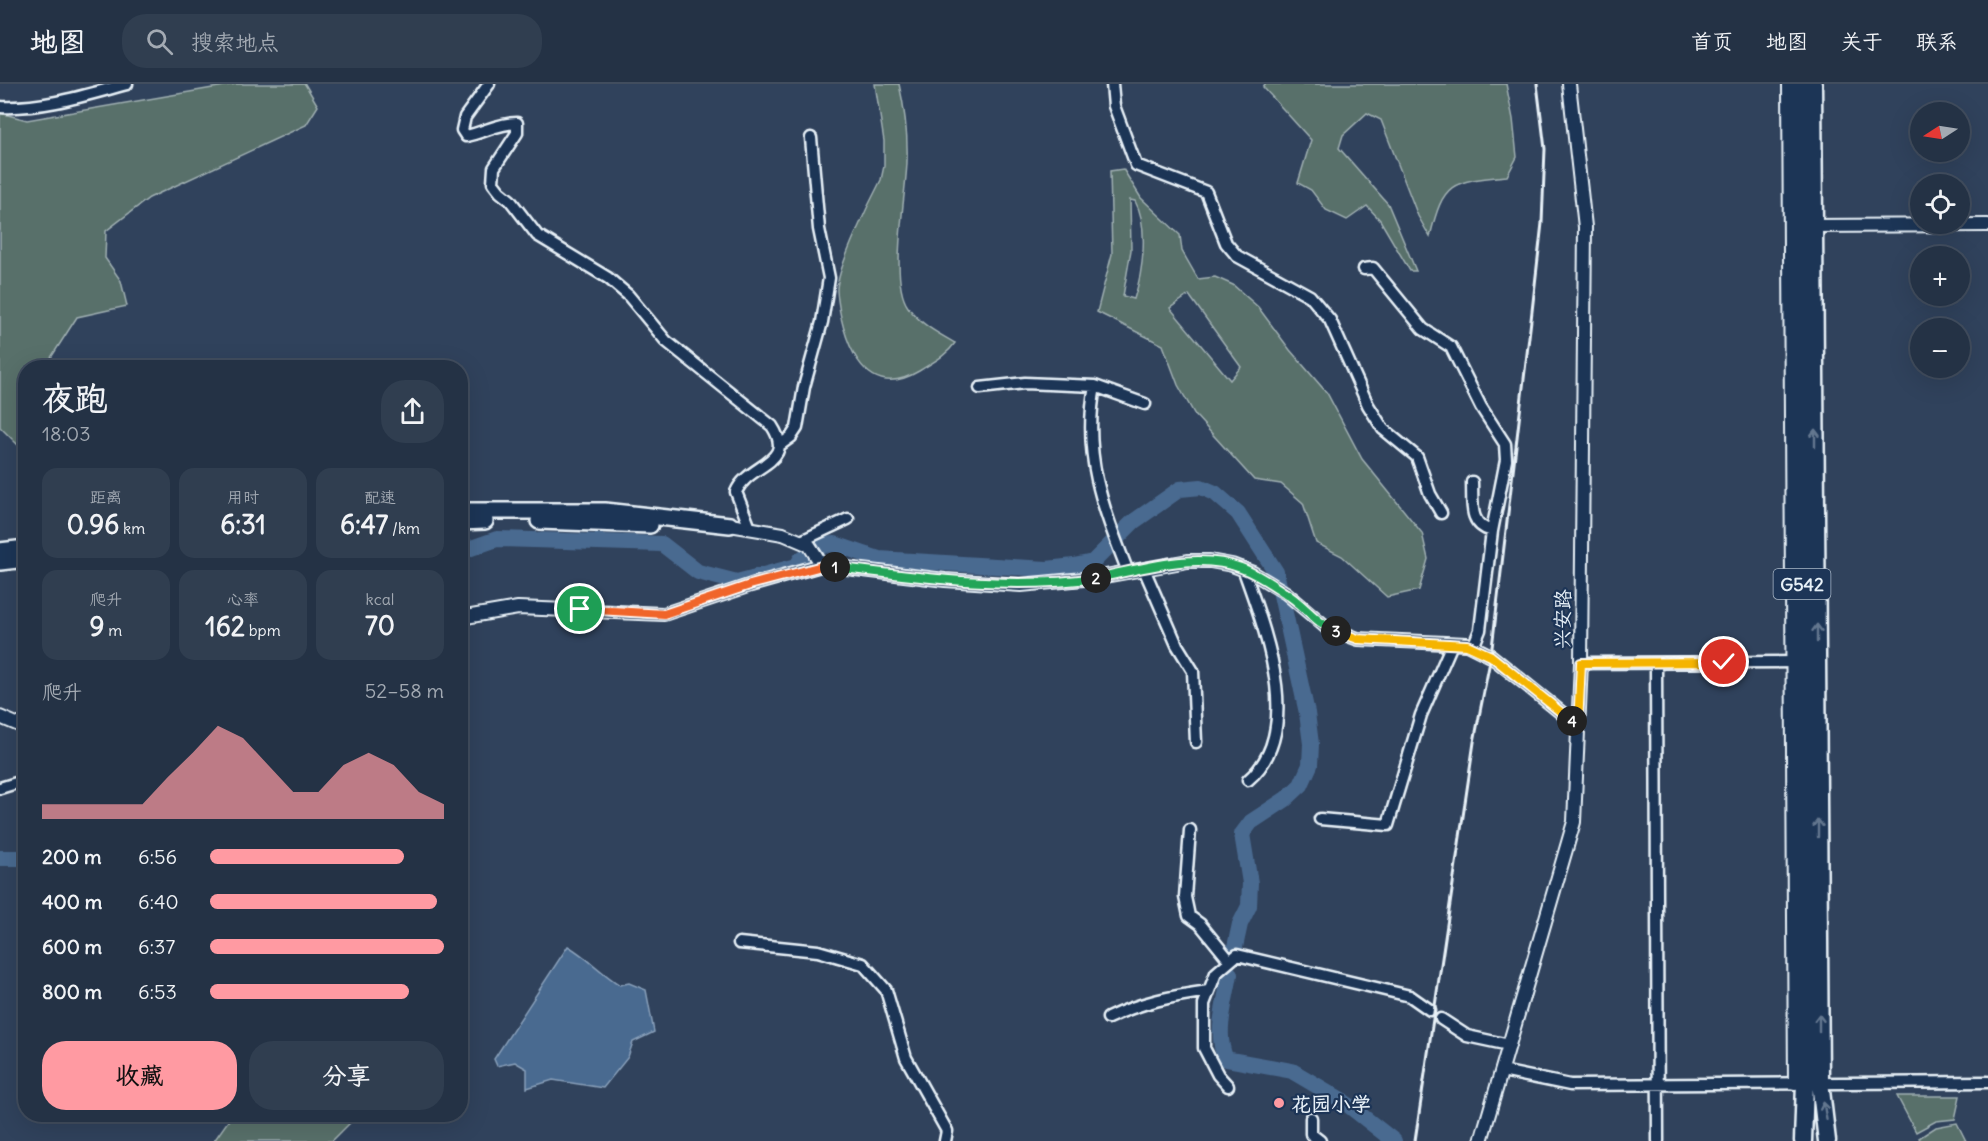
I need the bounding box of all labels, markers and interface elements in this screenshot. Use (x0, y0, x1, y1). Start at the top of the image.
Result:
search box (122, 14, 542, 68)
text: 地图 (30, 24, 86, 60)
icon: search (143, 25, 176, 58)
text: 搜索地点 (191, 28, 279, 56)
text: 首页 (1691, 28, 1733, 55)
text: 地图 (1766, 28, 1808, 55)
text: 关于 (1841, 28, 1883, 55)
text: 联系 (1916, 28, 1958, 55)
north arrow (1910, 102, 1970, 162)
map controls (1910, 102, 1970, 378)
button: locate (1910, 174, 1970, 234)
button: + (1910, 246, 1970, 306)
button: − (1910, 318, 1970, 378)
text: 夜跑 (42, 377, 108, 419)
button: share (381, 380, 444, 443)
text: 18:03 (42, 421, 91, 446)
one-way arrow (1809, 429, 1821, 449)
text: 距离 (90, 487, 122, 507)
text: 用时 (227, 487, 259, 507)
text: 配速 (364, 487, 396, 507)
text: 0.96 (67, 508, 119, 541)
text: 6:31 (220, 508, 266, 541)
text: 6:47 (340, 508, 388, 541)
text: km (119, 518, 145, 538)
text: /km (388, 518, 420, 538)
pin: 1 (820, 552, 850, 582)
text: 1 (832, 557, 838, 577)
pin: 2 (1081, 563, 1111, 593)
text: 2 (1092, 568, 1100, 588)
road number: G542 (1774, 569, 1830, 599)
pin (554, 583, 605, 634)
street label: 兴安路 (1549, 588, 1575, 649)
text: 爬升 (90, 589, 122, 609)
text: 心率 (227, 589, 259, 609)
text: kcal (366, 589, 394, 609)
icon: arrive (563, 592, 596, 625)
text: 70 (365, 609, 395, 642)
text: 9 (90, 610, 105, 643)
text: 162 (205, 610, 245, 643)
pin: 3 (1321, 616, 1351, 646)
text: m (105, 620, 122, 640)
text: bpm (245, 620, 281, 640)
text: 3 (1331, 621, 1341, 641)
one-way arrow (1811, 624, 1823, 644)
pin (1698, 636, 1749, 687)
icon: check (1707, 645, 1740, 678)
text: 52–58 m (365, 678, 444, 703)
text: 爬升 (42, 679, 82, 704)
pin: 4 (1557, 706, 1587, 736)
text: 4 (1567, 711, 1577, 731)
one-way arrow (1812, 819, 1824, 839)
text: 200 m (42, 844, 102, 869)
text: 6:56 (138, 844, 177, 869)
text: 400 m (42, 889, 102, 914)
text: 6:40 (138, 889, 179, 914)
text: 600 m (42, 934, 102, 959)
text: 6:37 (138, 934, 175, 959)
text: 800 m (42, 979, 102, 1004)
text: 6:53 (138, 979, 177, 1004)
one-way arrow (1813, 1014, 1825, 1034)
button: 收藏 (42, 1041, 237, 1110)
button: 分享 (249, 1041, 444, 1110)
place label: 花园小学 (1291, 1091, 1371, 1116)
marker: 花园小学 (1272, 1096, 1286, 1110)
one-way arrow (1819, 1102, 1830, 1122)

